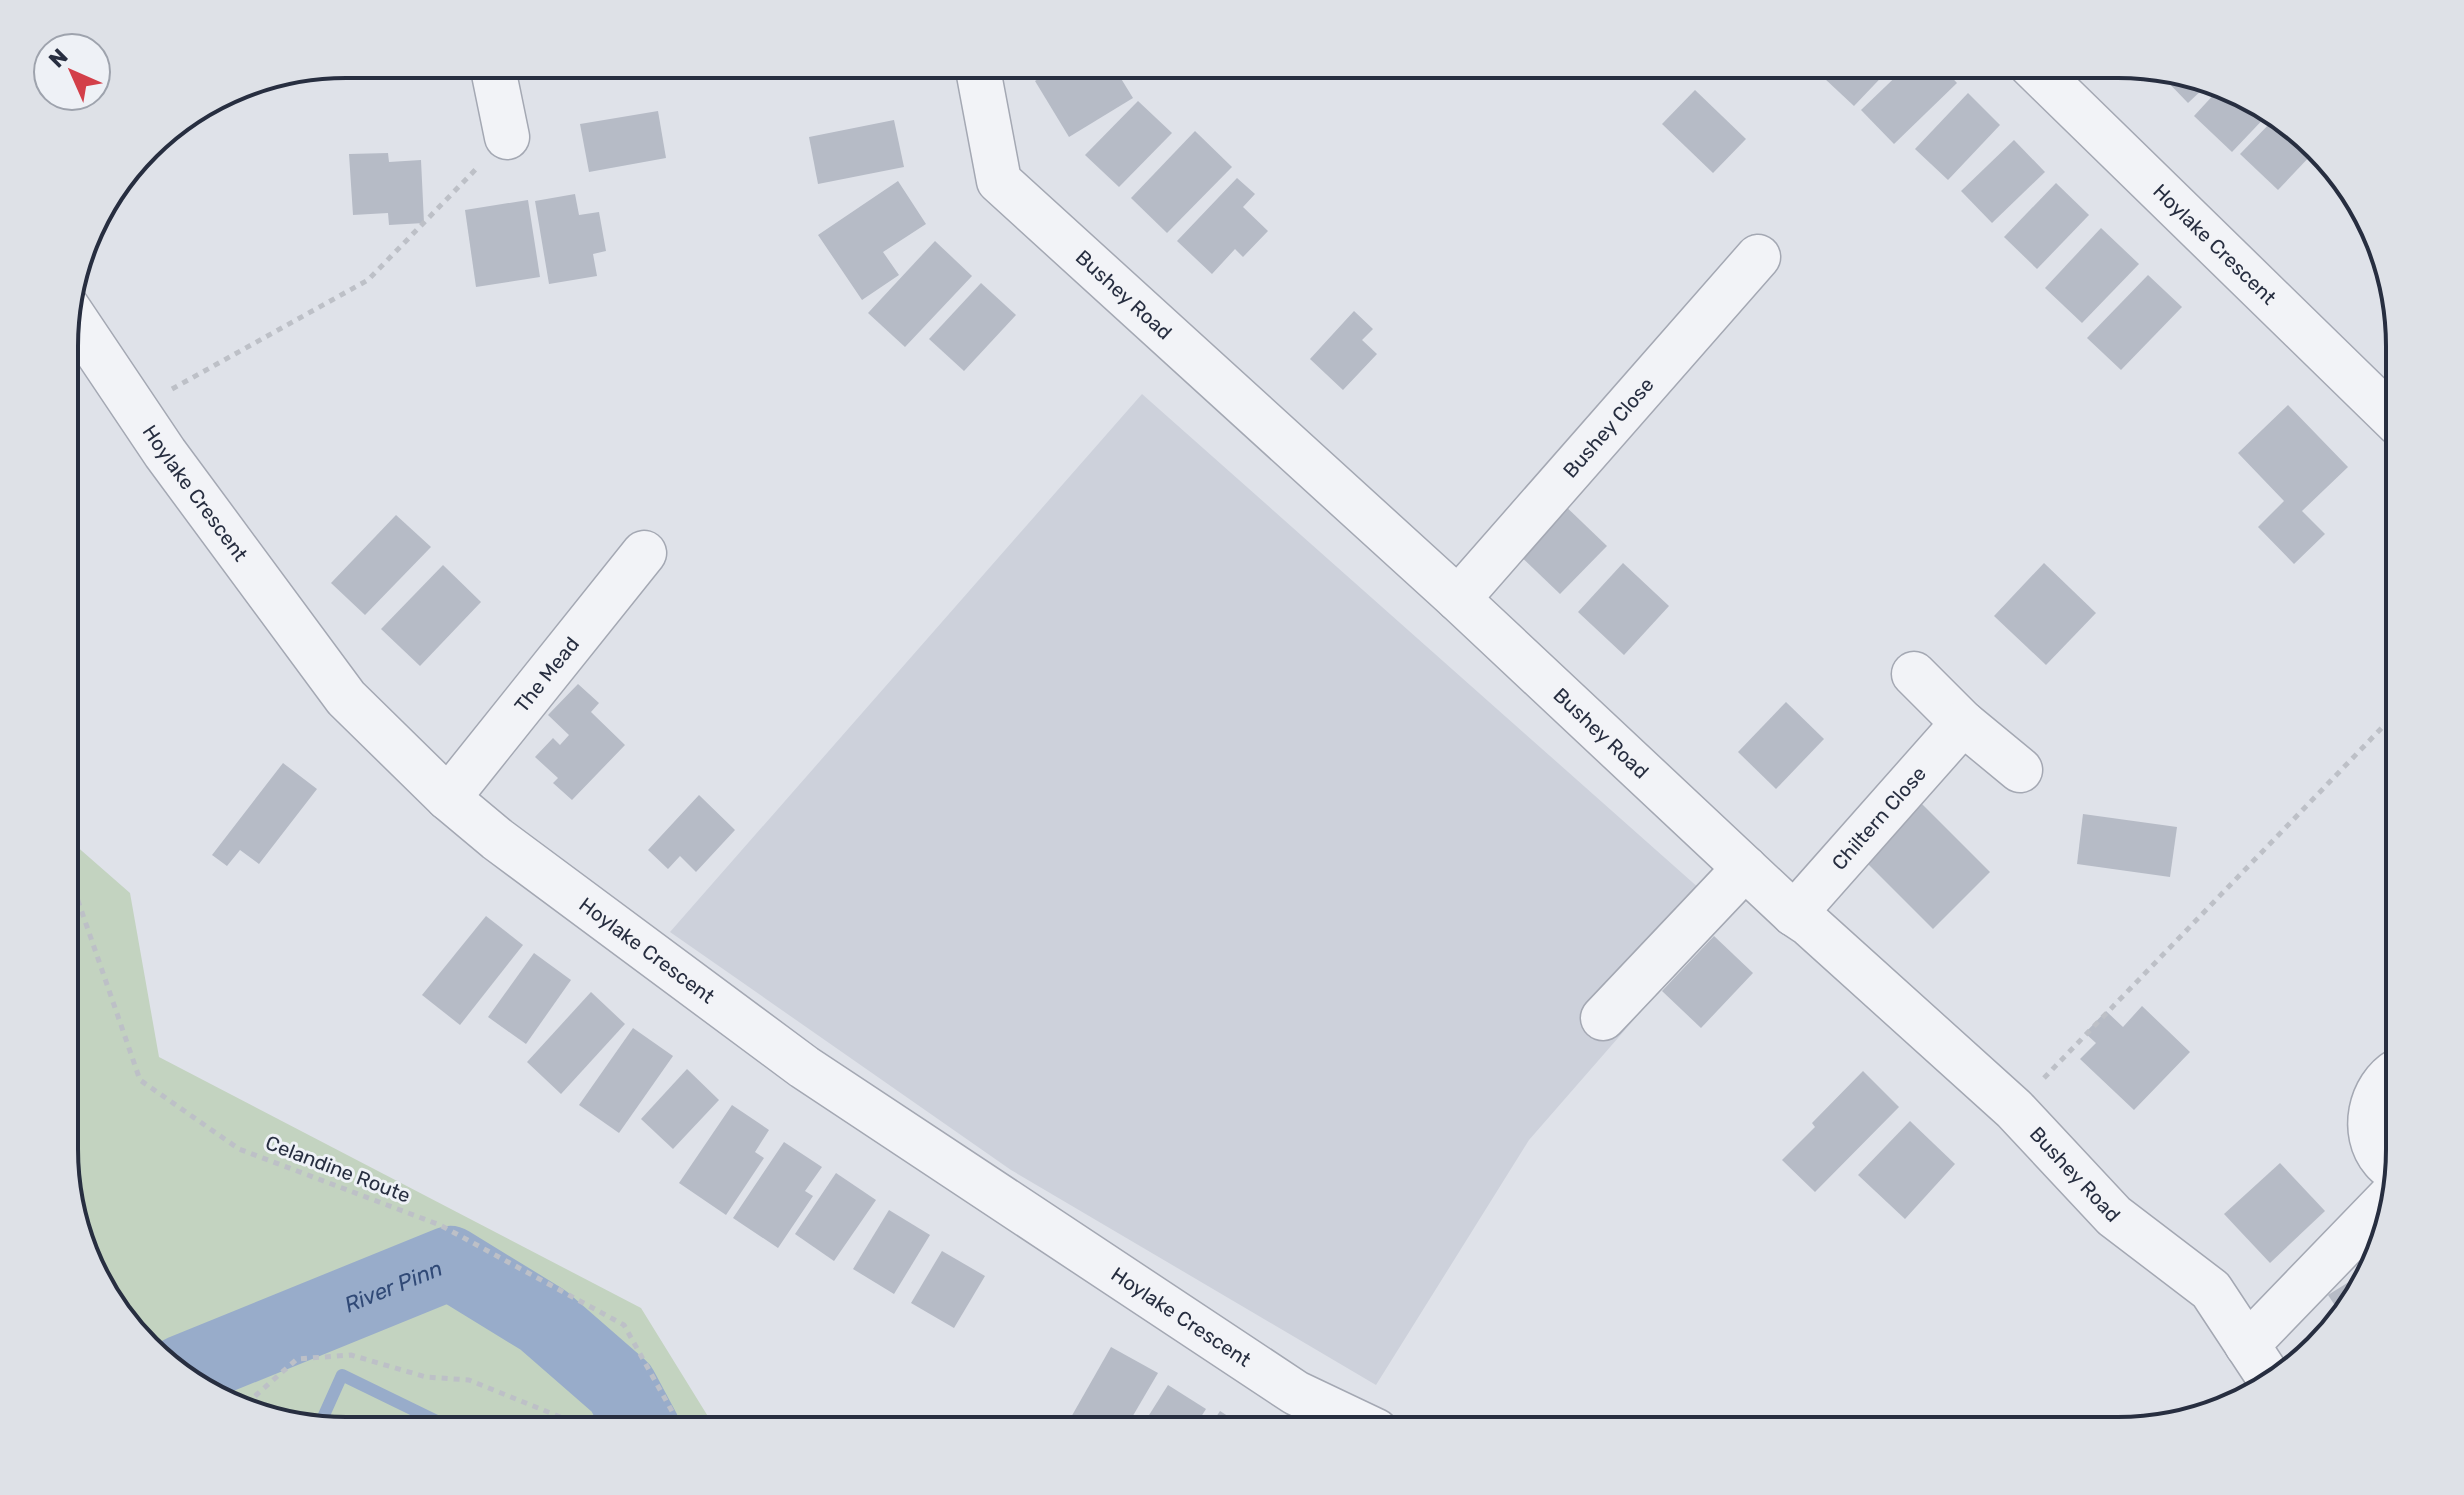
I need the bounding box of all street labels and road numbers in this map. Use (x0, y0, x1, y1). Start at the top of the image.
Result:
street label: Hoylake Crescent (2148, 179, 2281, 310)
street label: Bushey Road (1071, 245, 1177, 345)
street label: Bushey Close (1558, 373, 1659, 483)
street label: Hoylake Crescent (138, 421, 253, 566)
street label: The Mead (509, 632, 584, 717)
street label: Bushey Road (1549, 683, 1654, 783)
street label: Chiltern Close (1827, 762, 1931, 875)
street label: Hoylake Crescent (575, 892, 719, 1009)
street label: Bushey Road (2025, 1122, 2125, 1227)
street label: Celandine Route (262, 1130, 414, 1208)
street label: Hoylake Crescent (1107, 1262, 1256, 1372)

